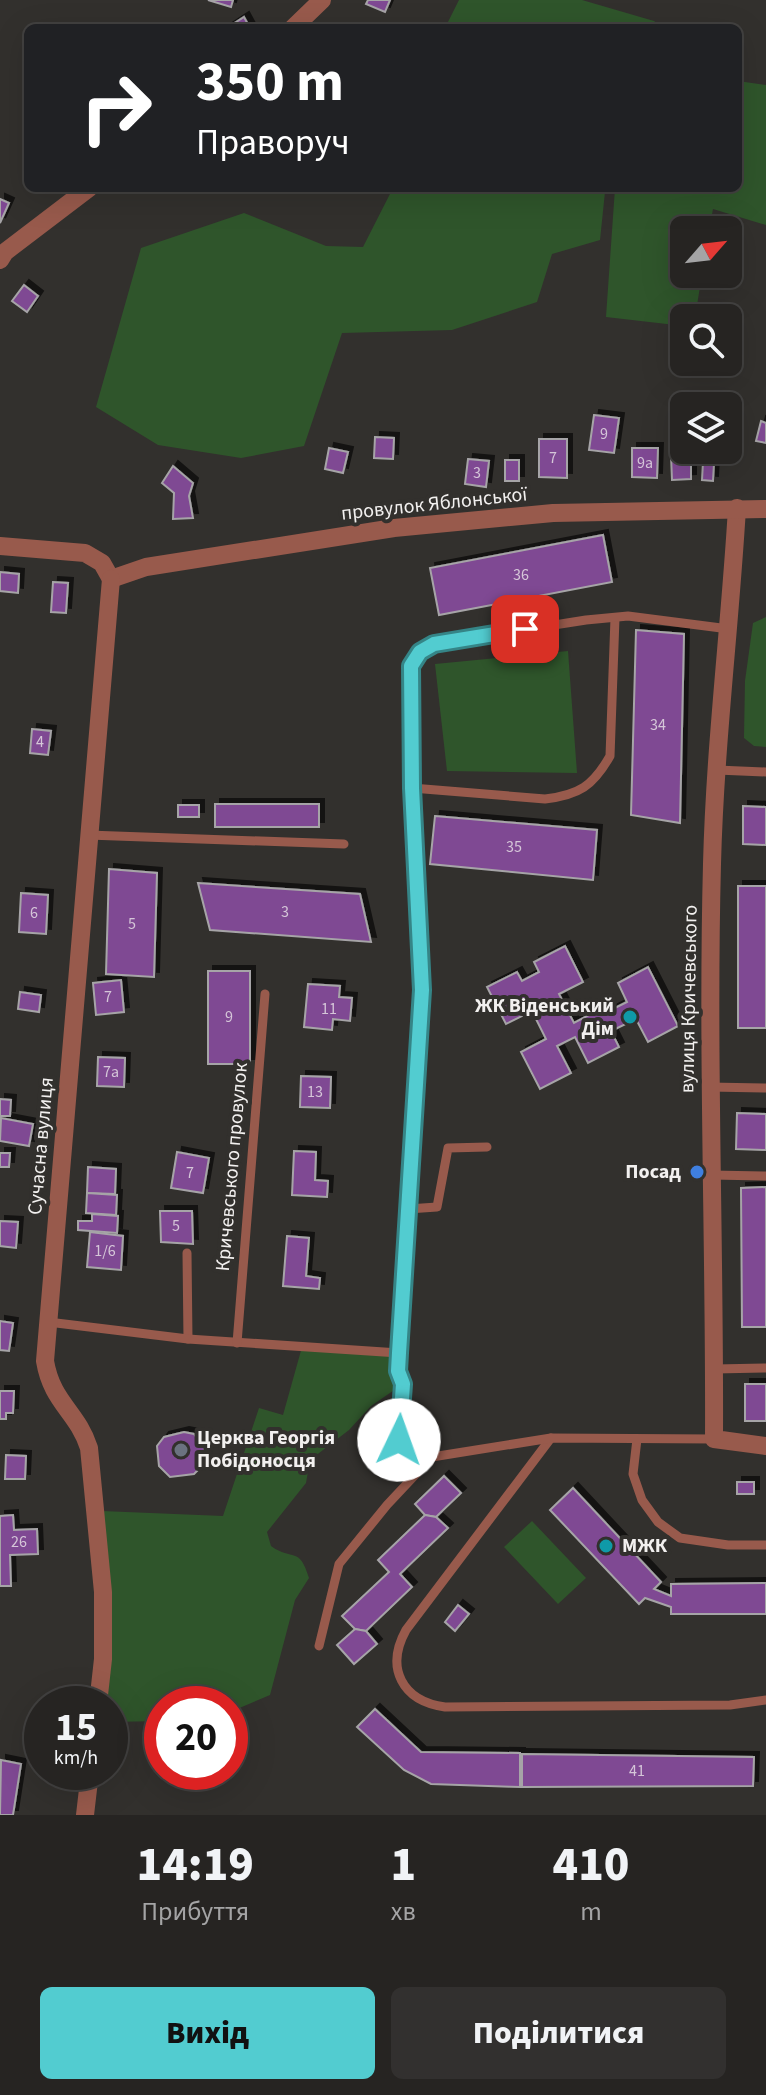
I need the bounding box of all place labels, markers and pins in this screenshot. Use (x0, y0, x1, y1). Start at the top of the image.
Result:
pin (491, 595, 559, 663)
place label: ЖК Віденський Дім (475, 992, 614, 1043)
marker: ЖК Віденський Дім (621, 1008, 639, 1026)
place label: Посад (625, 1158, 681, 1186)
marker: Посад (688, 1163, 706, 1181)
place label: Церква Георгія Побідоносця (197, 1424, 335, 1475)
marker: Церква Георгія Побідоносця (172, 1441, 190, 1459)
place label: МЖК (622, 1532, 668, 1560)
marker: МЖК (597, 1537, 615, 1555)

